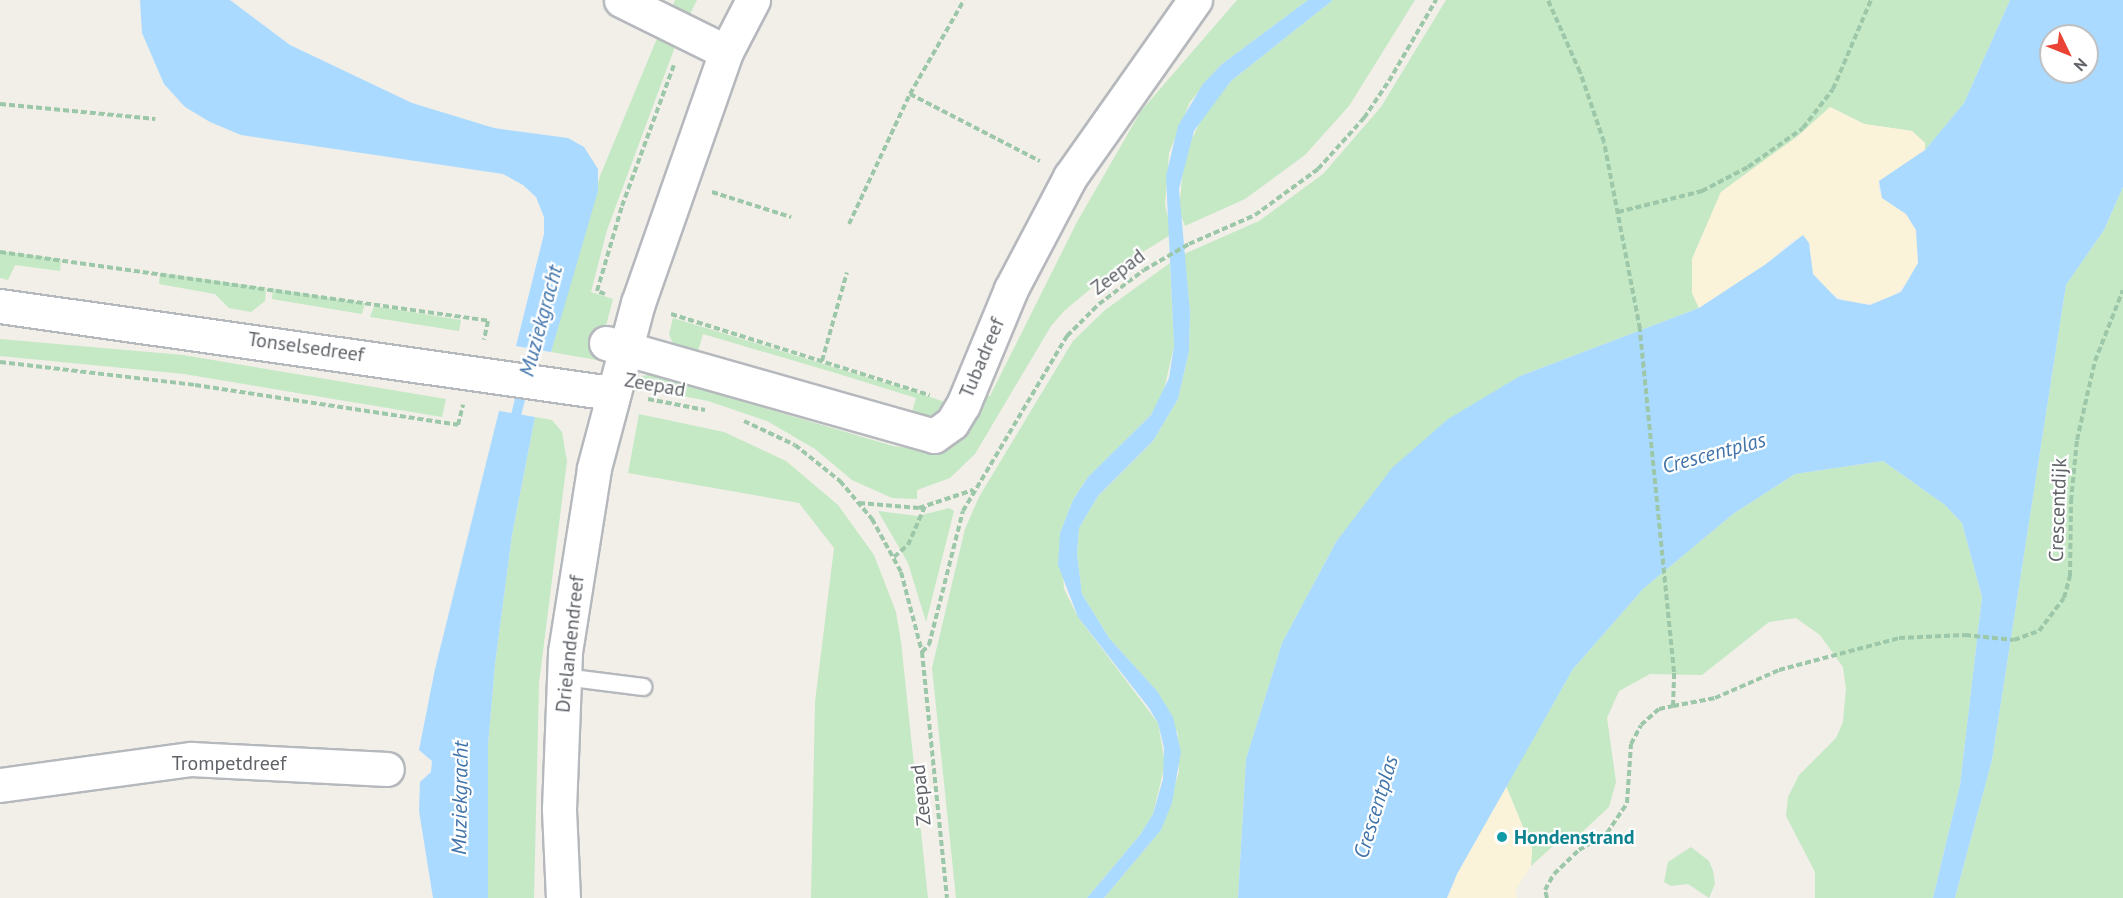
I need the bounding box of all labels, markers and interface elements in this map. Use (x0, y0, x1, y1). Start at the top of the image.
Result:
north arrow (2039, 24, 2099, 84)
text: N (2070, 54, 2092, 76)
street label: Zeepad (1086, 244, 1150, 300)
water label: Muziekgracht (514, 263, 568, 379)
street label: Tubadreef (954, 314, 1010, 402)
street label: Tonselsedreef (246, 327, 366, 367)
street label: Zeepad (623, 368, 687, 402)
water label: Crescentplas (1659, 427, 1769, 479)
street label: Crescentdijk (2044, 458, 2072, 562)
street label: Drielandendreef (551, 574, 589, 714)
water label: Muziekgracht (446, 741, 474, 855)
street label: Trompetdreef (172, 751, 286, 775)
water label: Crescentplas (1348, 753, 1404, 861)
street label: Zeepad (906, 763, 936, 827)
place label: Hondenstrand (1514, 825, 1635, 849)
marker: Hondenstrand (1495, 830, 1509, 844)

